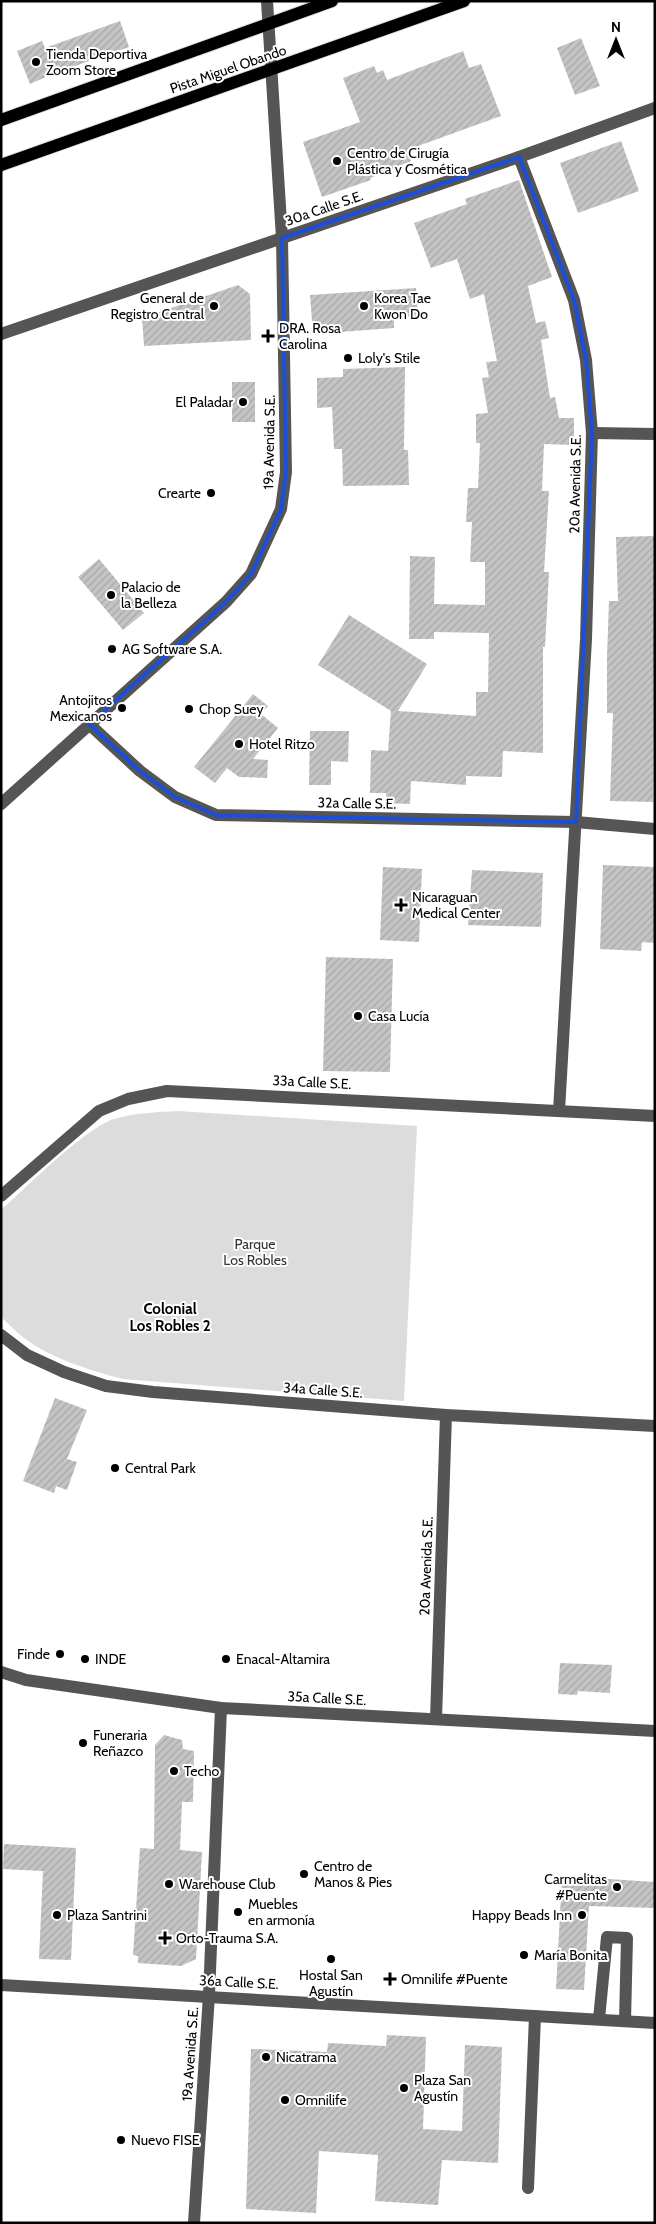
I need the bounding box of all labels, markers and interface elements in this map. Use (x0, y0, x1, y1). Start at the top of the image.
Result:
north arrow (591, 15, 641, 65)
text: N (611, 18, 621, 36)
street label: Pista Miguel Obando (167, 41, 289, 97)
place label: Tienda Deportiva Zoom Store (46, 45, 148, 79)
marker: Tienda Deportiva Zoom Store (30, 56, 42, 68)
place label: Centro de Cirugía Plástica y Cosmética (347, 144, 467, 178)
marker: Centro de Cirugía Plástica y Cosmética (331, 155, 343, 167)
street label: 30a Calle S.E. (283, 186, 365, 230)
place label: General de Registro Central (110, 289, 205, 323)
place label: Korea Tae Kwon Do (374, 289, 431, 323)
marker: General de Registro Central (208, 300, 220, 312)
marker: Korea Tae Kwon Do (358, 300, 370, 312)
place label: DRA. Rosa Carolina (279, 319, 341, 353)
marker: DRA. Rosa Carolina (261, 329, 275, 343)
place label: Loly's Stile (358, 349, 420, 367)
marker: Loly's Stile (342, 352, 354, 364)
place label: El Paladar (175, 393, 234, 411)
street label: 19a Avenida S.E. (259, 394, 279, 489)
marker: El Paladar (237, 396, 249, 408)
street label: 20a Avenida S.E. (565, 434, 585, 534)
place label: Crearte (158, 484, 201, 502)
marker: Crearte (205, 487, 217, 499)
place label: Palacio de la Belleza (121, 578, 181, 612)
marker: Palacio de la Belleza (105, 589, 117, 601)
place label: AG Software S.A. (122, 640, 222, 658)
marker: AG Software S.A. (106, 643, 118, 655)
place label: Antojitos Mexicanos (50, 691, 112, 725)
place label: Chop Suey (199, 700, 263, 718)
marker: Antojitos Mexicanos (116, 702, 128, 714)
marker: Chop Suey (183, 703, 195, 715)
place label: Hotel Ritzo (249, 735, 315, 753)
marker: Hotel Ritzo (233, 738, 245, 750)
street label: 32a Calle S.E. (317, 793, 397, 813)
place label: Nicaraguan Medical Center (412, 888, 501, 922)
marker: Nicaraguan Medical Center (394, 898, 408, 912)
place label: Casa Lucía (368, 1007, 430, 1025)
marker: Casa Lucía (352, 1010, 364, 1022)
street label: 33a Calle S.E. (272, 1071, 352, 1093)
park label: Parque Los Robles (223, 1235, 287, 1269)
district label: Colonial Los Robles 2 (129, 1300, 211, 1335)
street label: 34a Calle S.E. (283, 1378, 363, 1402)
place label: Central Park (125, 1459, 196, 1477)
marker: Central Park (109, 1462, 121, 1474)
street label: 20a Avenida S.E. (415, 1516, 437, 1616)
place label: Finde (17, 1645, 50, 1663)
marker: Finde (54, 1648, 66, 1660)
place label: INDE (95, 1650, 127, 1668)
place label: Enacal-Altamira (236, 1650, 330, 1668)
marker: INDE (79, 1653, 91, 1665)
marker: Enacal-Altamira (220, 1653, 232, 1665)
street label: 35a Calle S.E. (287, 1687, 367, 1709)
place label: Funeraria Reñazco (93, 1726, 148, 1760)
marker: Funeraria Reñazco (77, 1737, 89, 1749)
place label: Techo (184, 1762, 219, 1780)
marker: Techo (168, 1765, 180, 1777)
place label: Centro de Manos & Pies (314, 1857, 392, 1891)
marker: Centro de Manos & Pies (298, 1868, 310, 1880)
place label: Carmelitas #Puente (544, 1870, 607, 1904)
place label: Warehouse Club (179, 1875, 276, 1893)
marker: Warehouse Club (163, 1878, 175, 1890)
marker: Carmelitas #Puente (611, 1881, 623, 1893)
place label: Muebles en armonía (248, 1895, 315, 1929)
place label: Plaza Santrini (67, 1906, 147, 1924)
marker: Muebles en armonía (232, 1906, 244, 1918)
place label: Happy Beads Inn (472, 1906, 572, 1924)
marker: Plaza Santrini (51, 1909, 63, 1921)
marker: Happy Beads Inn (576, 1909, 588, 1921)
place label: Orto-Trauma S.A. (176, 1929, 278, 1947)
marker: Orto-Trauma S.A. (158, 1931, 172, 1945)
place label: María Bonita (534, 1946, 608, 1964)
marker: María Bonita (518, 1949, 530, 1961)
marker: Hostal San Agustín (325, 1953, 337, 1965)
place label: Hostal San Agustín (299, 1966, 363, 2000)
place label: Omnilife #Puente (401, 1970, 508, 1988)
street label: 36a Calle S.E. (199, 1971, 279, 1993)
marker: Omnilife #Puente (383, 1972, 397, 1986)
street label: 19a Avenida S.E. (178, 2006, 202, 2102)
place label: Nicatrama (276, 2048, 337, 2066)
marker: Nicatrama (260, 2051, 272, 2063)
place label: Plaza San Agustín (414, 2071, 471, 2105)
marker: Plaza San Agustín (398, 2082, 410, 2094)
place label: Omnilife (295, 2091, 347, 2109)
marker: Omnilife (279, 2094, 291, 2106)
place label: Nuevo FISE (131, 2131, 200, 2149)
marker: Nuevo FISE (115, 2134, 127, 2146)

